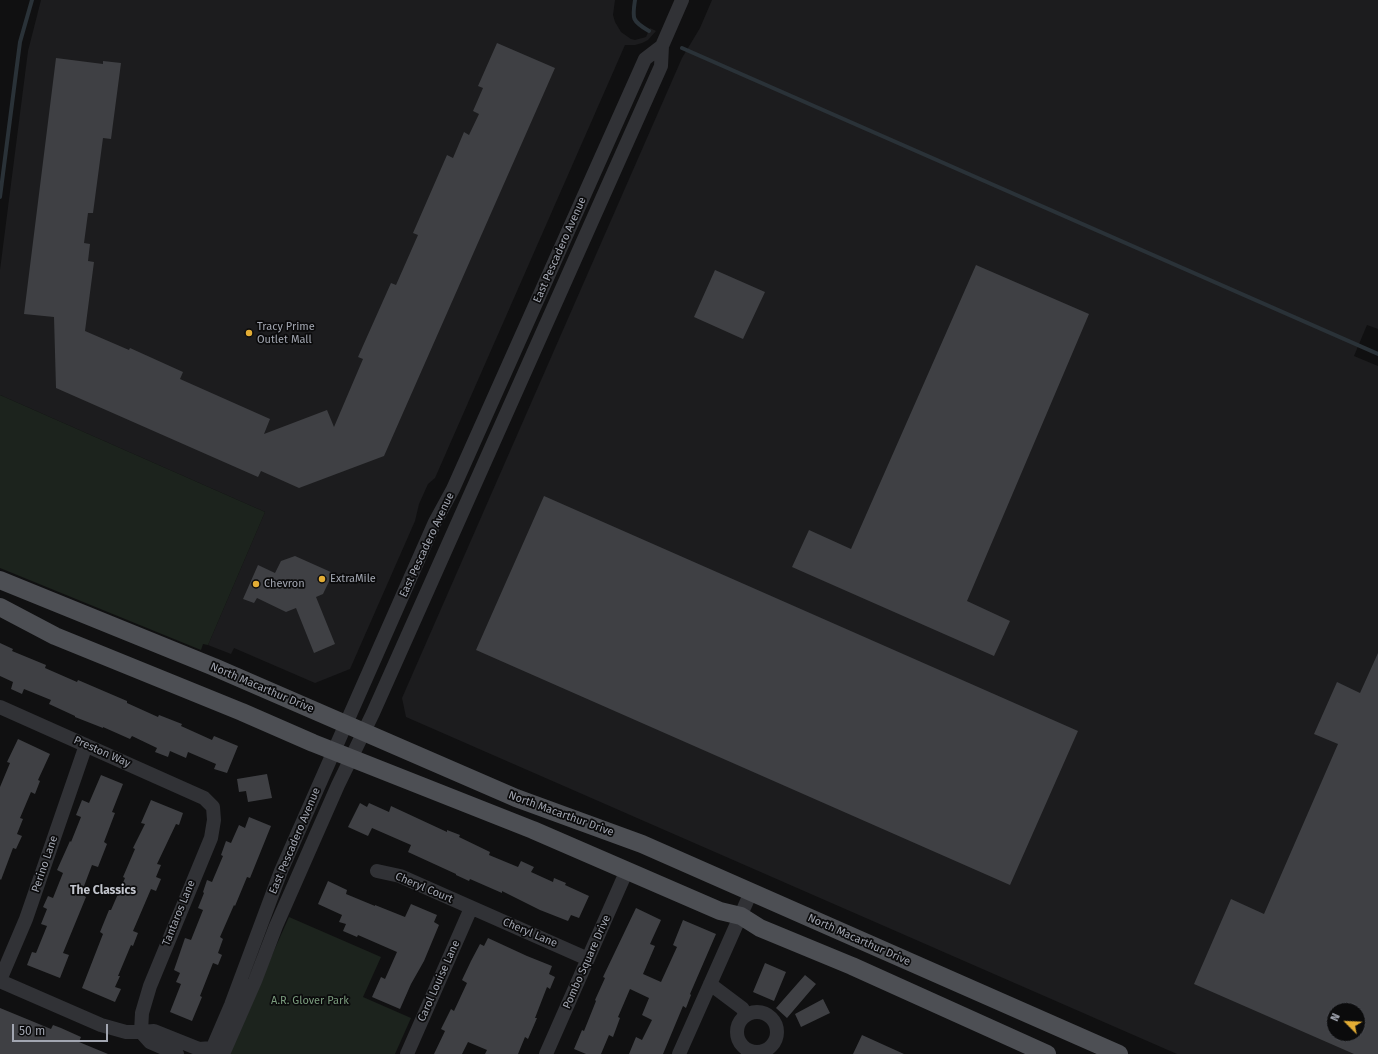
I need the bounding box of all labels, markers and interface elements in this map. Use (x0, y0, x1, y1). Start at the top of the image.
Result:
street label: East Pescadero Avenue (531, 195, 589, 305)
place label: Tracy Prime Outlet Mall (257, 320, 315, 346)
marker: Tracy Prime Outlet Mall (244, 328, 254, 338)
street label: East Pescadero Avenue (397, 490, 457, 600)
place label: ExtraMile (330, 572, 376, 586)
marker: ExtraMile (317, 574, 327, 584)
place label: Chevron (264, 577, 305, 591)
marker: Chevron (251, 579, 261, 589)
street label: North Macarthur Drive (208, 660, 316, 716)
street label: Preston Way (72, 734, 132, 770)
street label: East Pescadero Avenue (267, 786, 323, 896)
street label: North Macarthur Drive (506, 789, 616, 839)
street label: Perino Lane (29, 834, 61, 894)
street label: Cheryl Court (393, 870, 455, 906)
street label: Tantaros Lane (160, 878, 198, 948)
district label: The Classics (70, 884, 136, 898)
street label: North Macarthur Drive (806, 911, 912, 969)
street label: Pombo Square Drive (560, 913, 614, 1011)
street label: Cheryl Lane (501, 916, 559, 950)
street label: Carol Louise Lane (415, 938, 463, 1024)
park label: A.R. Glover Park (271, 994, 349, 1008)
north arrow (1326, 1002, 1366, 1042)
text: N (1328, 1011, 1343, 1023)
scale bar (14, 1016, 110, 1042)
text: 50 m (19, 1024, 45, 1038)

